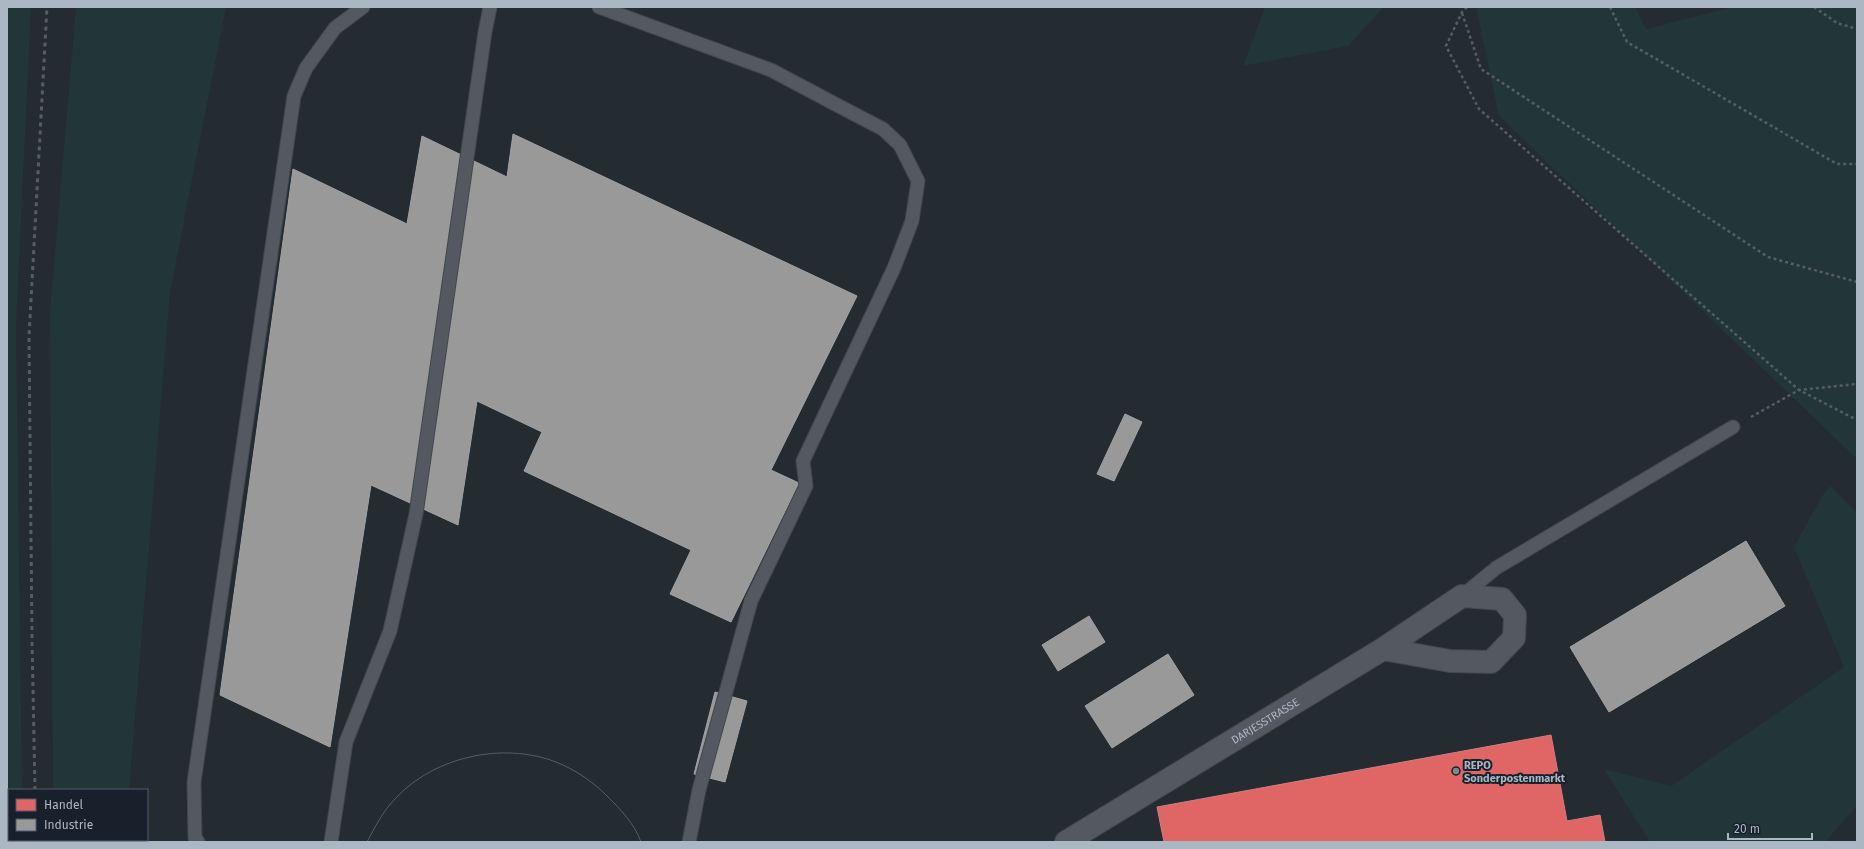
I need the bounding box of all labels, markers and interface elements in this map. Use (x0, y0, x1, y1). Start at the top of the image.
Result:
street label: DARJESSTRASSE (1229, 695, 1301, 746)
place label: REPO Sonderpostenmarkt (1464, 759, 1566, 785)
marker: REPO Sonderpostenmarkt (1451, 766, 1461, 776)
legend (8, 789, 148, 841)
text: Handel (44, 798, 83, 812)
scale bar (1728, 815, 1812, 841)
text: Industrie (44, 818, 93, 832)
text: 20 m (1734, 822, 1760, 836)

